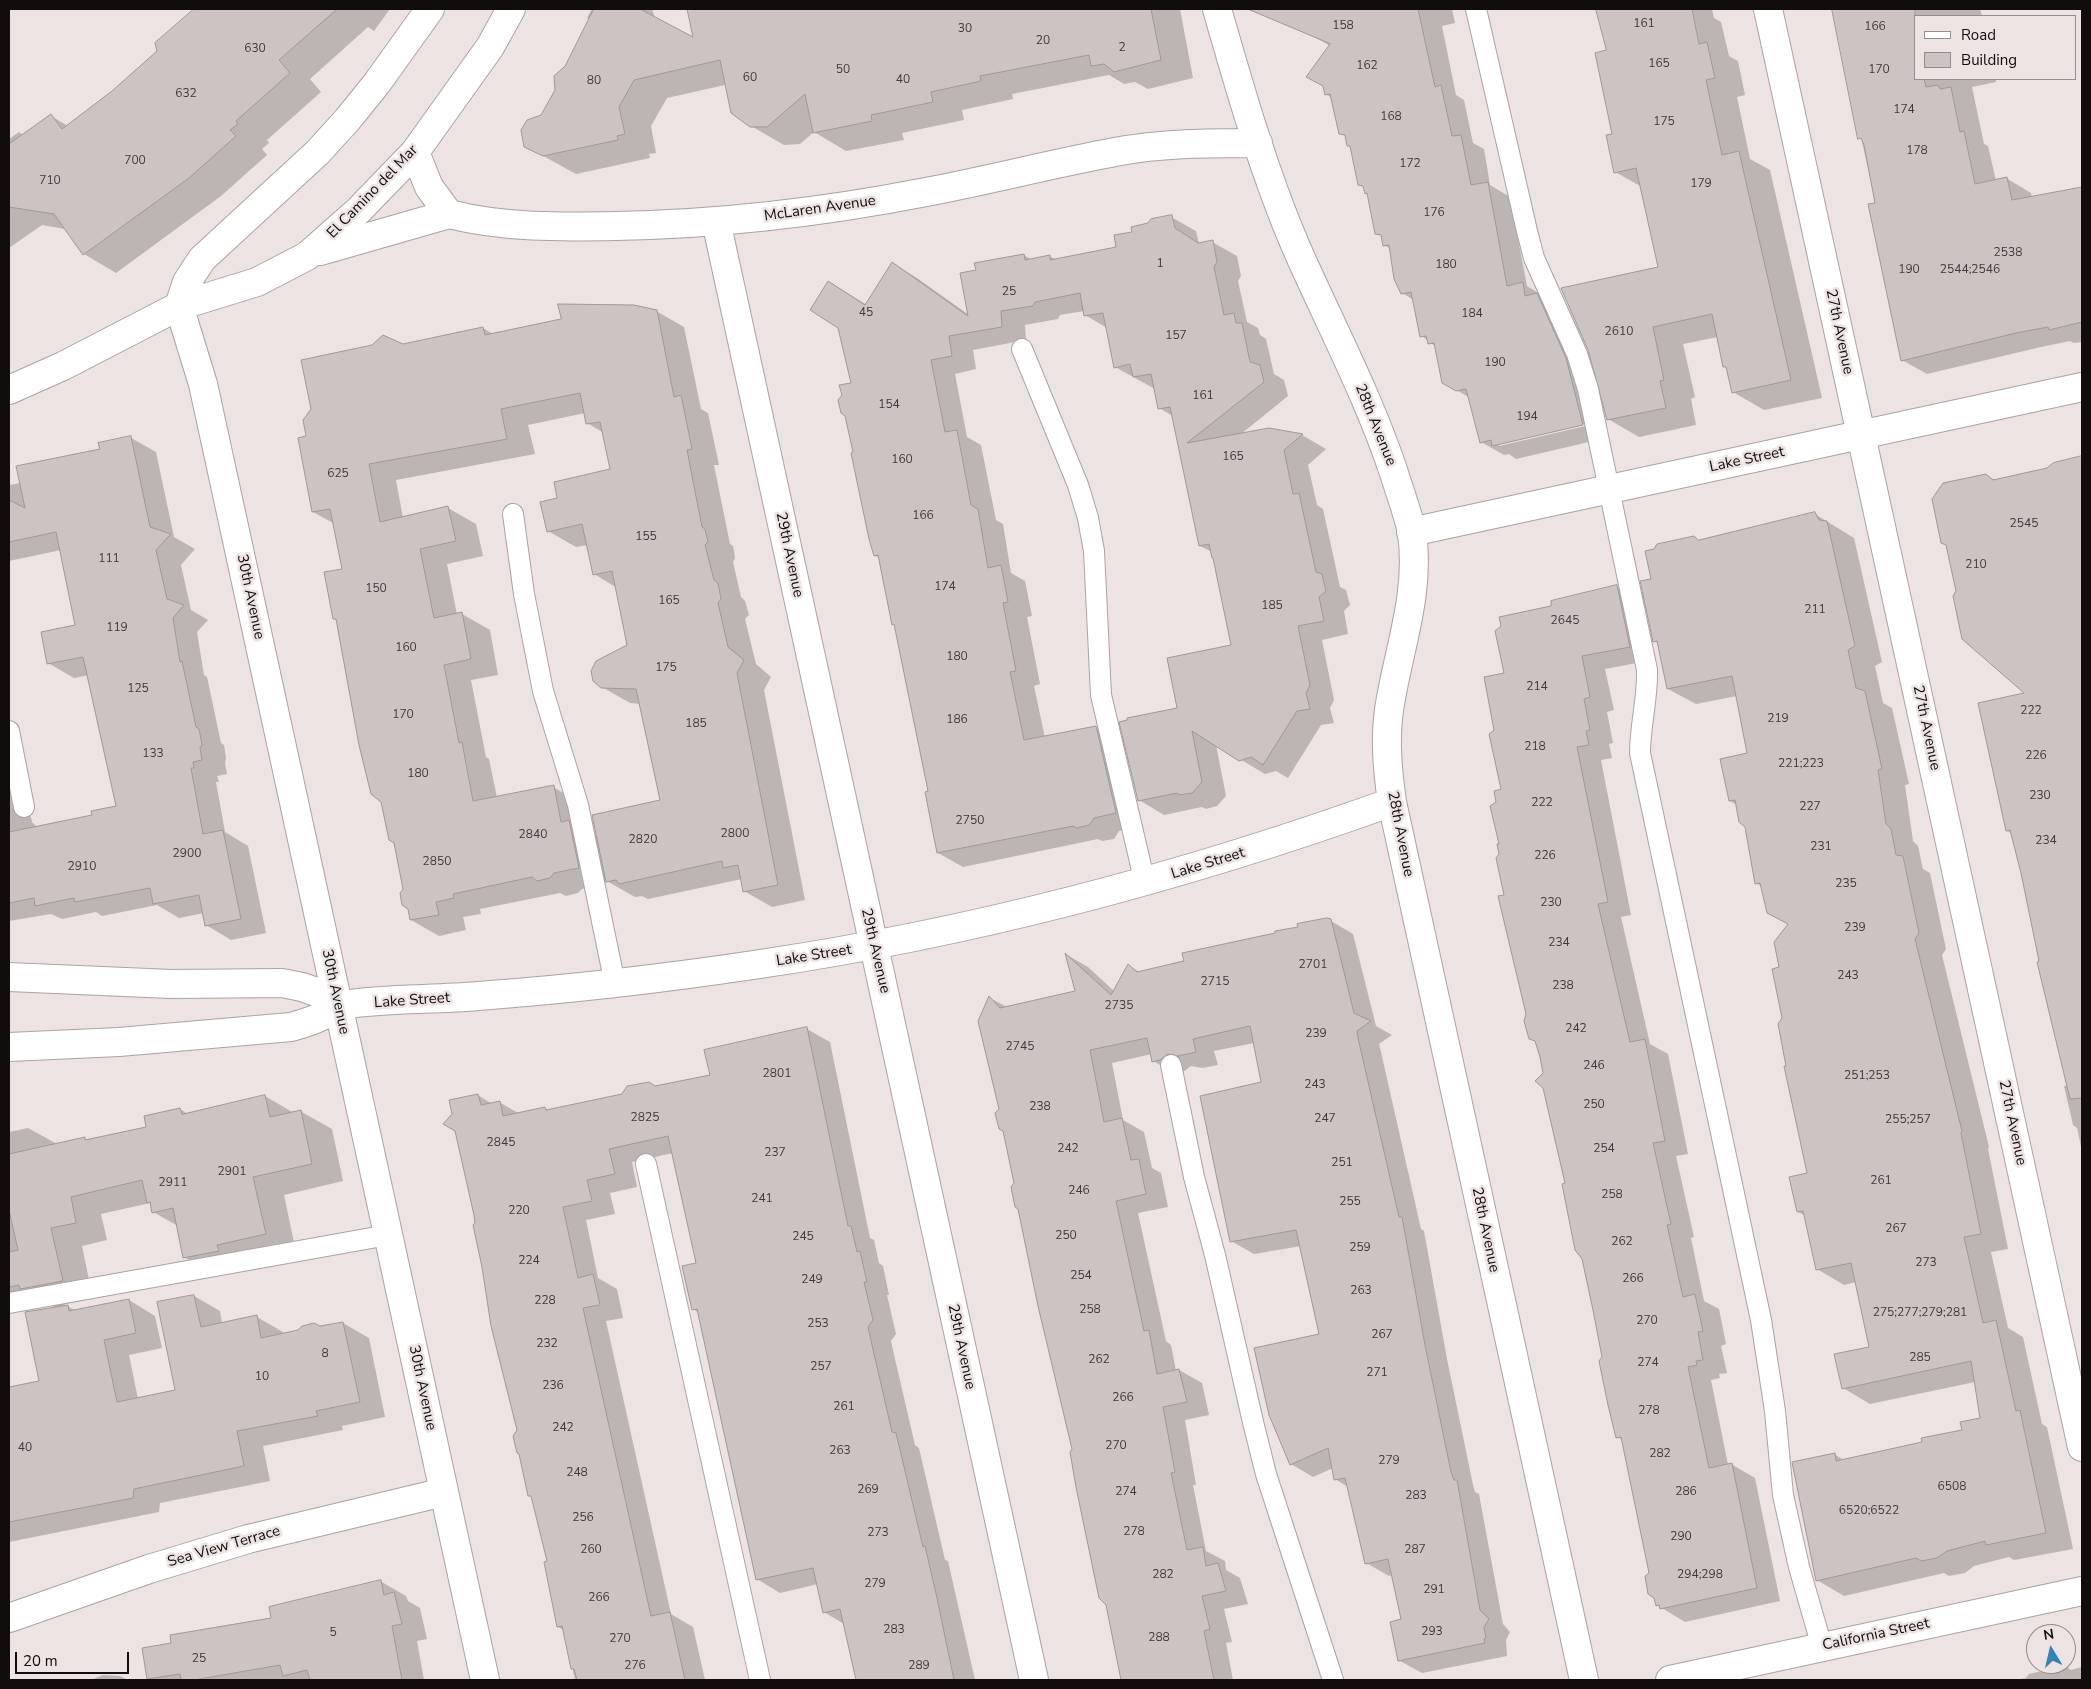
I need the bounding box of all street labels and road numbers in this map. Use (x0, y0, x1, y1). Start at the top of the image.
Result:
street label: El Camino del Mar (324, 141, 422, 243)
street label: McLaren Avenue (763, 192, 877, 226)
street label: 27th Avenue (1821, 288, 1857, 376)
street label: 28th Avenue (1350, 381, 1400, 469)
street label: Lake Street (1708, 443, 1786, 477)
street label: 29th Avenue (771, 511, 807, 599)
street label: 30th Avenue (232, 553, 268, 641)
street label: 27th Avenue (1908, 684, 1944, 772)
street label: 28th Avenue (1383, 790, 1417, 878)
street label: Lake Street (1169, 844, 1247, 884)
street label: 29th Avenue (856, 907, 894, 995)
street label: Lake Street (775, 941, 853, 971)
street label: 30th Avenue (317, 948, 353, 1036)
street label: Lake Street (373, 989, 451, 1013)
street label: 27th Avenue (1994, 1079, 2030, 1167)
street label: 28th Avenue (1467, 1186, 1503, 1274)
street label: 29th Avenue (943, 1303, 979, 1391)
street label: 30th Avenue (404, 1344, 440, 1432)
street label: Sea View Terrace (166, 1522, 282, 1572)
street label: California Street (1821, 1615, 1931, 1655)

